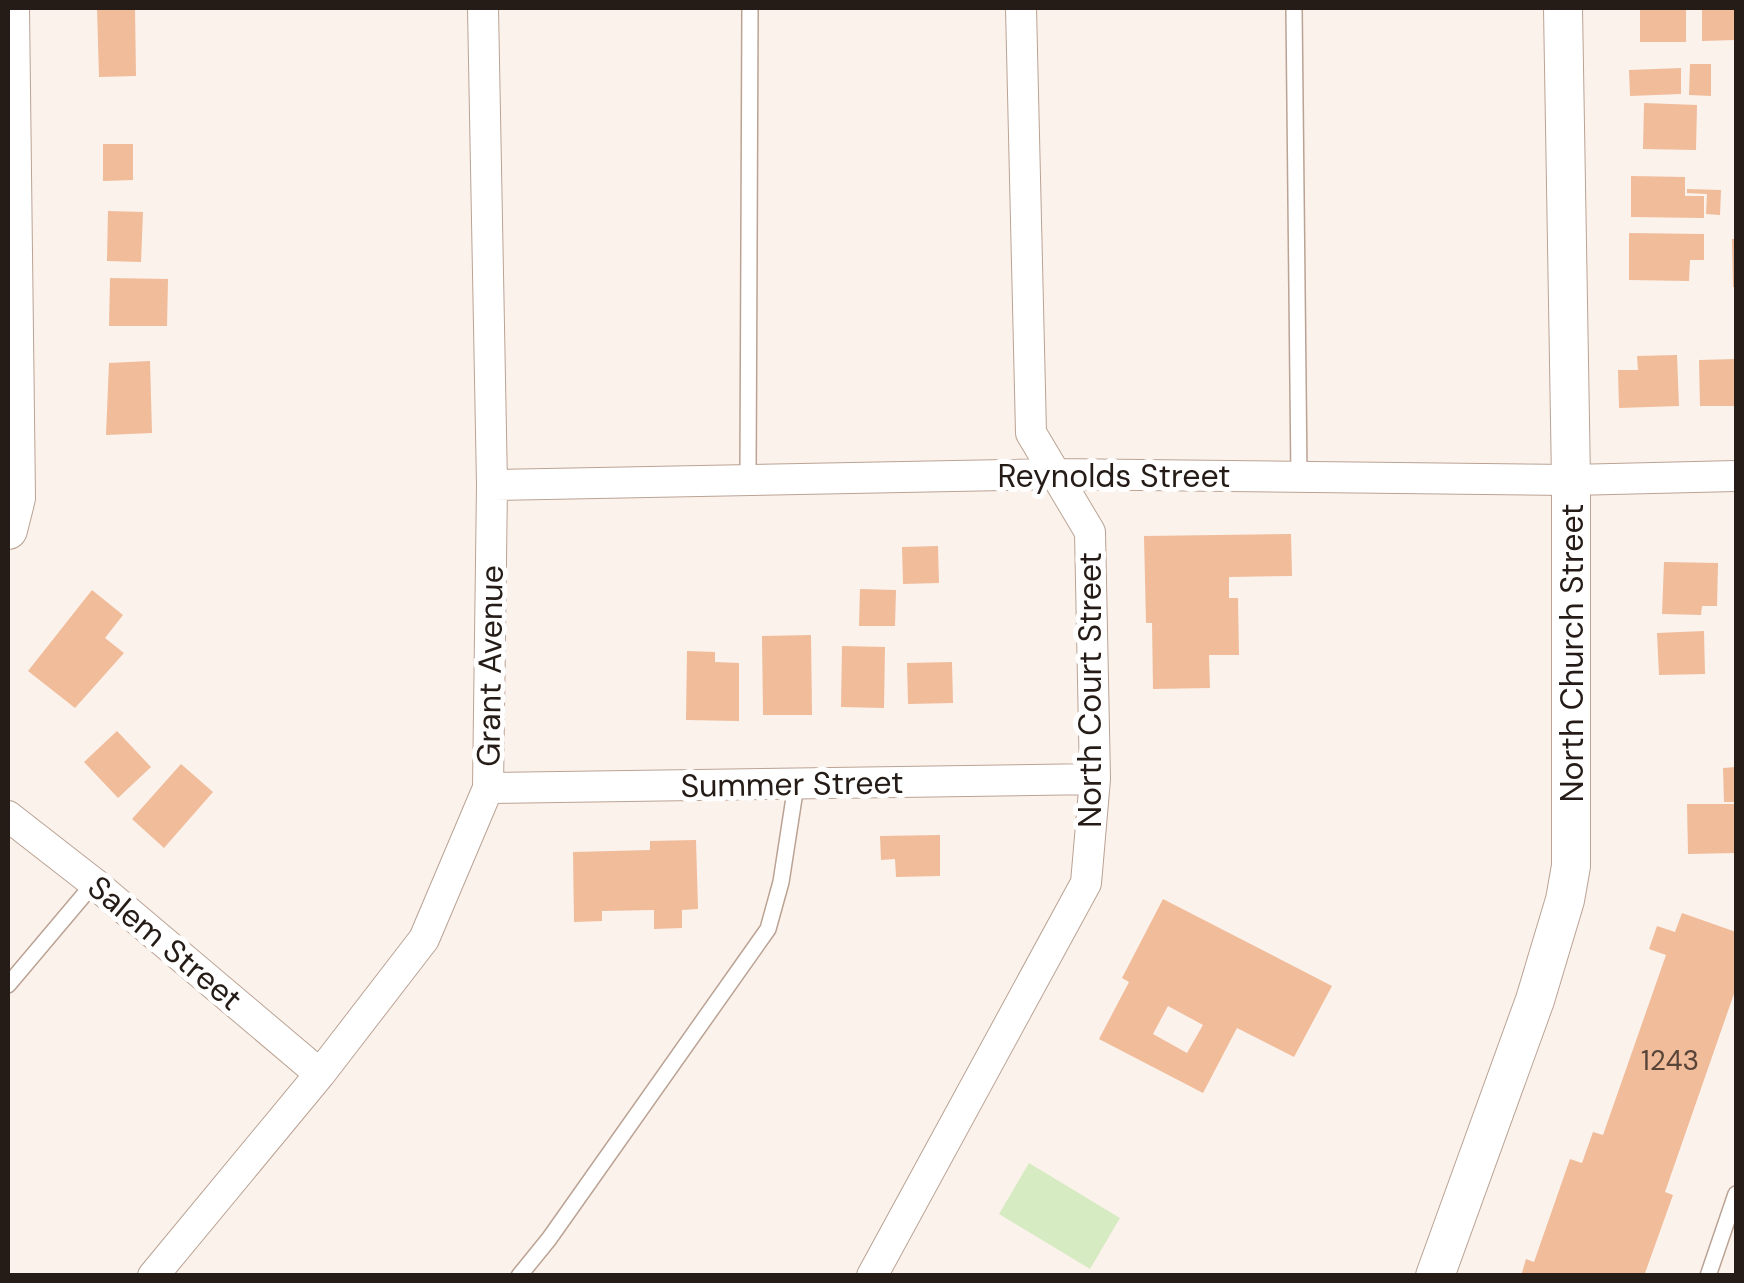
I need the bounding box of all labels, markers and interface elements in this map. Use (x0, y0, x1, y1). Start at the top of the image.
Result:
street label: Reynolds Street (997, 455, 1231, 497)
street label: North Church Street (1551, 503, 1593, 803)
street label: North Court Street (1069, 552, 1111, 828)
street label: Grant Avenue (467, 565, 513, 767)
street label: Summer Street (680, 761, 904, 807)
street label: Salem Street (79, 866, 251, 1020)
house number: 1243 (1641, 1042, 1699, 1079)

